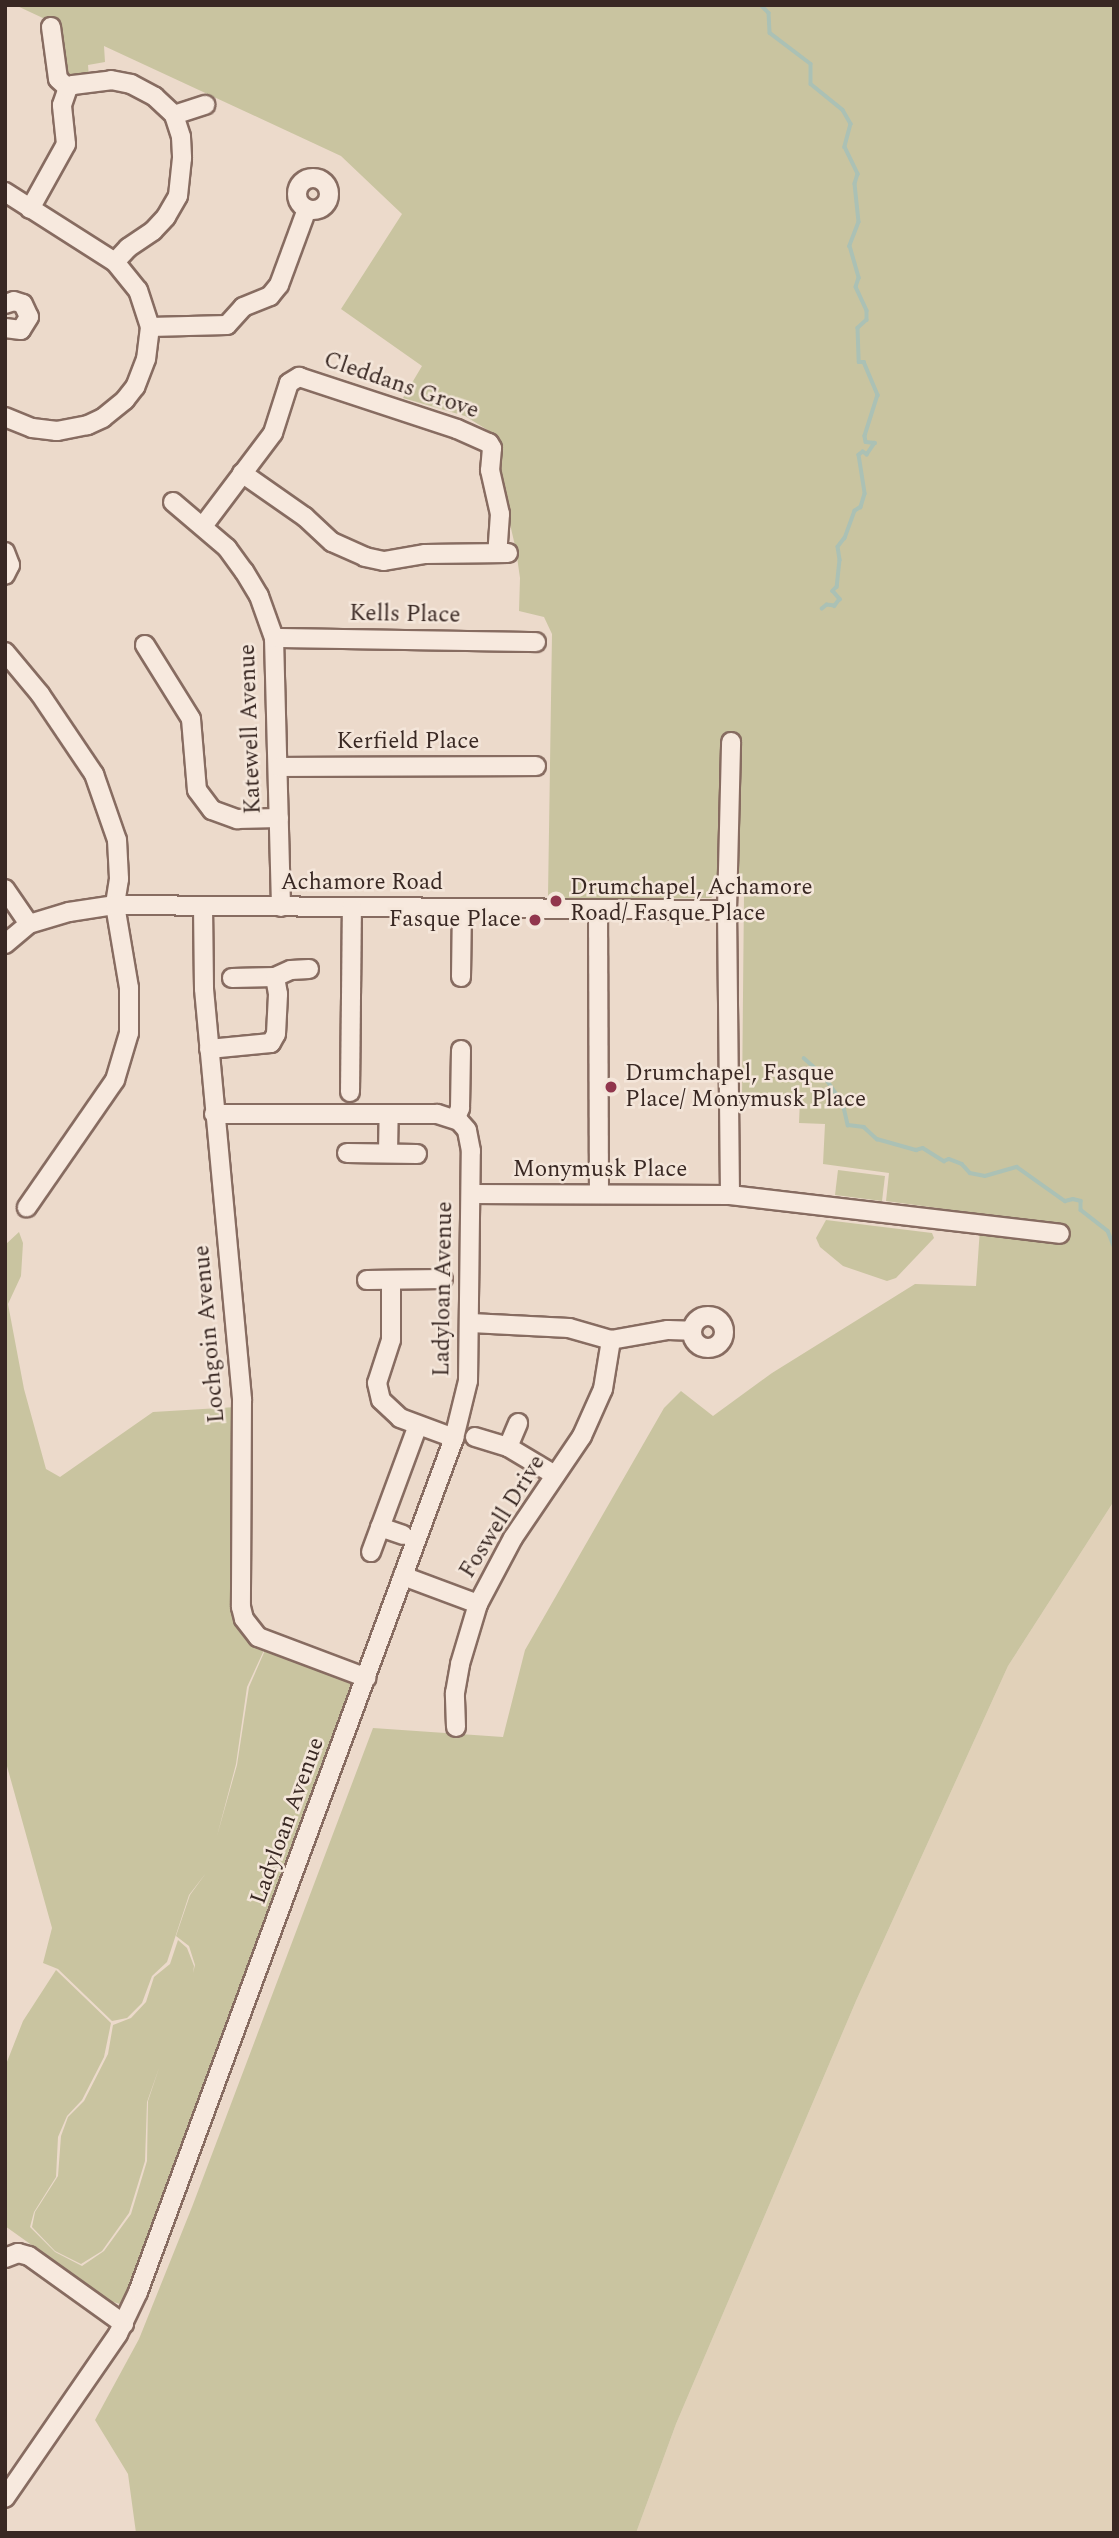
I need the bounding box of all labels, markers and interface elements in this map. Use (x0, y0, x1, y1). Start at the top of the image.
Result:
street label: Cleddans Grove (320, 347, 482, 425)
street label: Kells Place (349, 600, 461, 630)
street label: Katewell Avenue (234, 643, 268, 815)
street label: Kerfield Place (337, 728, 479, 756)
street label: Achamore Road (281, 869, 443, 897)
place label: Drumchapel, Achamore Road/ Fasque Place (570, 874, 813, 928)
marker: Drumchapel, Achamore Road/ Fasque Place (548, 893, 564, 909)
place label: Fasque Place (389, 906, 521, 934)
marker: Fasque Place (527, 912, 543, 928)
place label: Drumchapel, Fasque Place/ Monymusk Place (625, 1060, 866, 1114)
marker: Drumchapel, Fasque Place/ Monymusk Place (603, 1079, 619, 1095)
street label: Monymusk Place (513, 1156, 687, 1184)
street label: Ladyloan Avenue (429, 1201, 459, 1377)
street label: Lochgoin Avenue (188, 1244, 232, 1424)
street label: Foswell Drive (454, 1450, 552, 1584)
street label: Ladyloan Avenue (245, 1734, 331, 1908)

